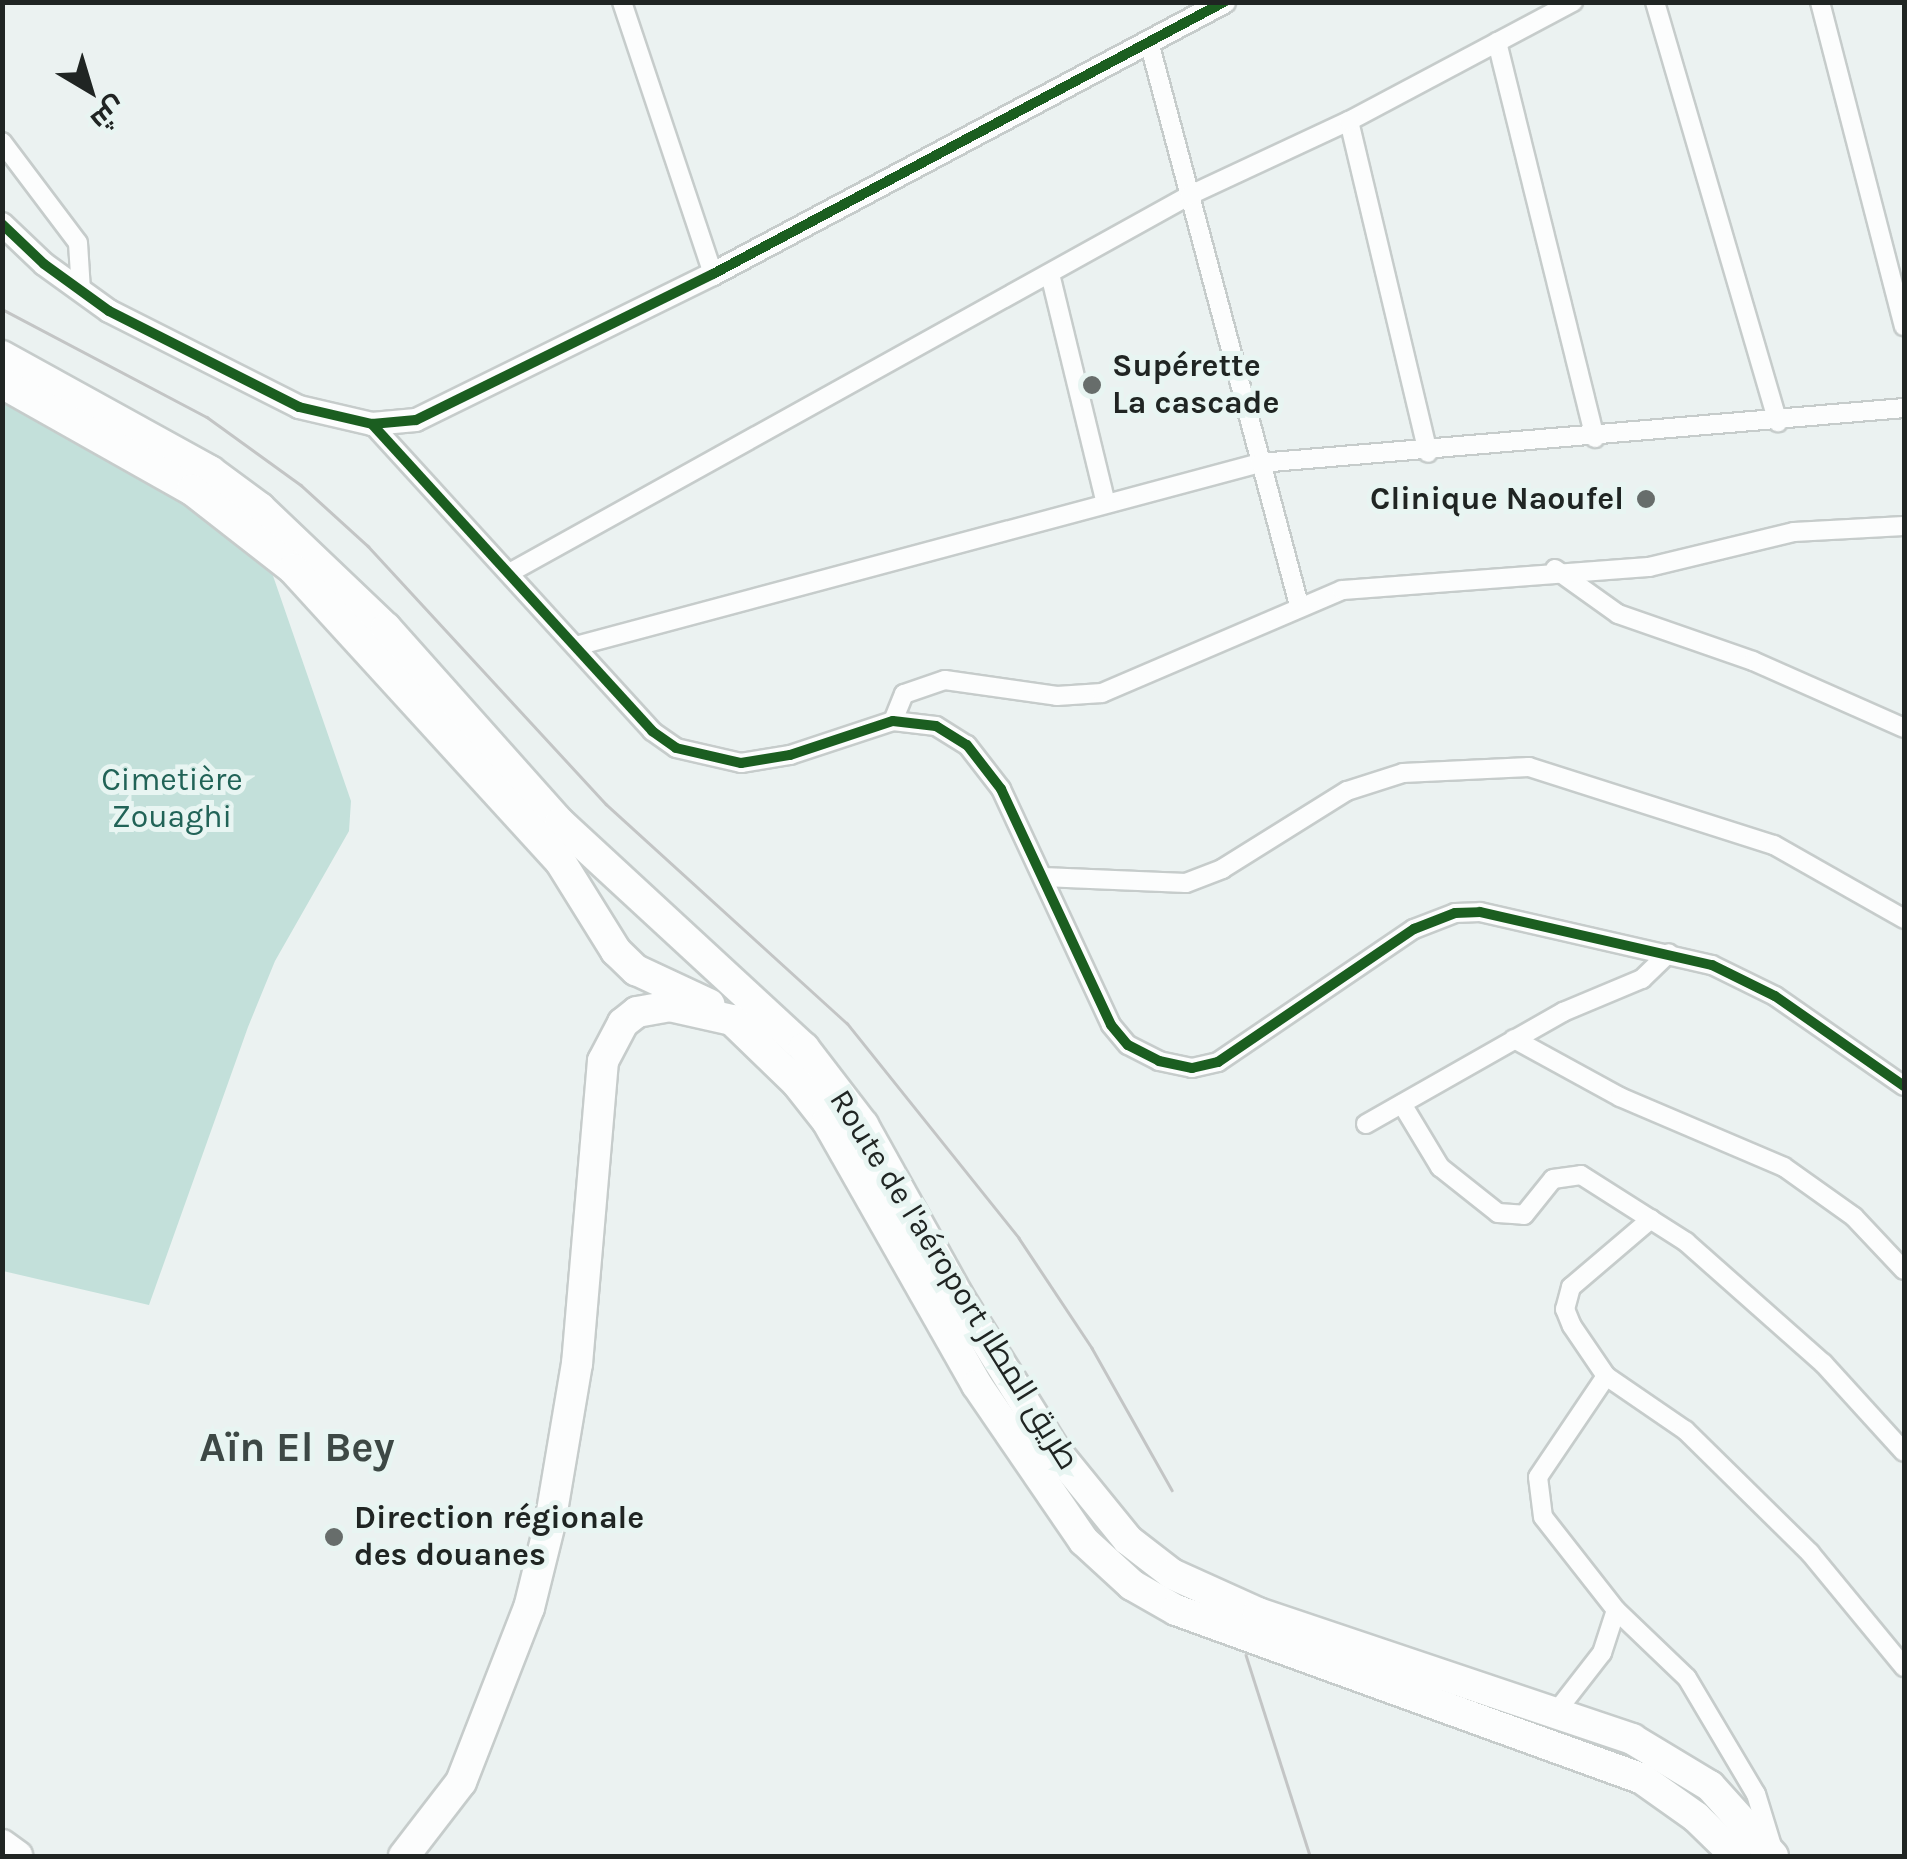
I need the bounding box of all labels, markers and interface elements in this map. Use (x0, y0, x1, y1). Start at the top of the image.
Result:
north arrow (40, 40, 140, 140)
text: ش (84, 90, 133, 138)
place label: Supérette La cascade (1112, 348, 1279, 423)
marker: Supérette La cascade (1081, 374, 1103, 396)
place label: Clinique Naoufel (1370, 480, 1624, 518)
marker: Clinique Naoufel (1633, 486, 1659, 512)
park label: Cimetière Zouaghi (101, 762, 243, 837)
street label: Route de l'aéroport طريق المطار (821, 1083, 1087, 1477)
district label: Aïn El Bey (199, 1422, 395, 1472)
place label: Direction régionale des douanes (354, 1500, 644, 1575)
marker: Direction régionale des douanes (323, 1526, 345, 1548)

